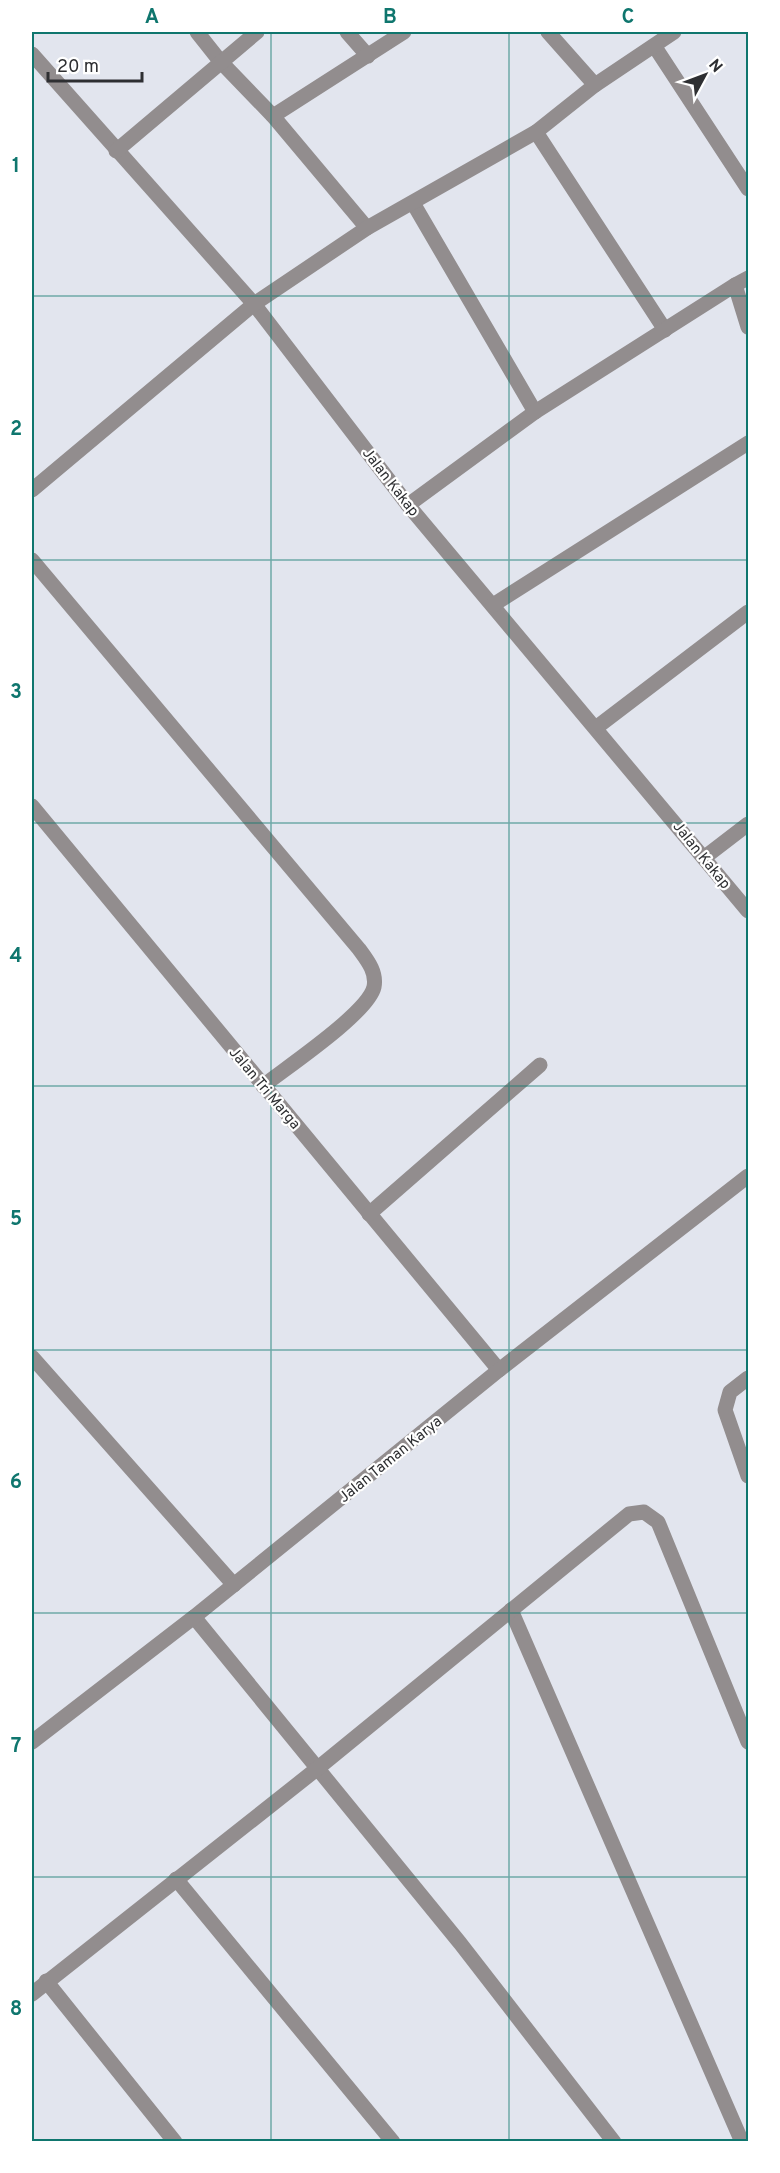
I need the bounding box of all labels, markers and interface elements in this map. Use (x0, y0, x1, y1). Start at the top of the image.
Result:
text: A (145, 5, 159, 31)
text: B (383, 5, 397, 31)
text: C (622, 5, 634, 31)
scale bar (48, 45, 142, 83)
north arrow (675, 45, 735, 105)
text: 20 m (57, 56, 99, 79)
text: N (703, 56, 726, 77)
text: 1 (12, 154, 20, 180)
text: 2 (10, 417, 22, 443)
street label: Jalan Kakap (357, 445, 422, 521)
text: 3 (10, 680, 22, 706)
street label: Jalan Kakap (668, 818, 734, 894)
text: 4 (10, 944, 22, 970)
street label: Jalan Tri Marga (224, 1044, 304, 1134)
text: 5 (10, 1207, 22, 1233)
street label: Jalan Taman Karya (335, 1413, 446, 1508)
text: 6 (10, 1470, 22, 1496)
text: 7 (11, 1734, 21, 1760)
text: 8 (10, 1997, 22, 2023)

